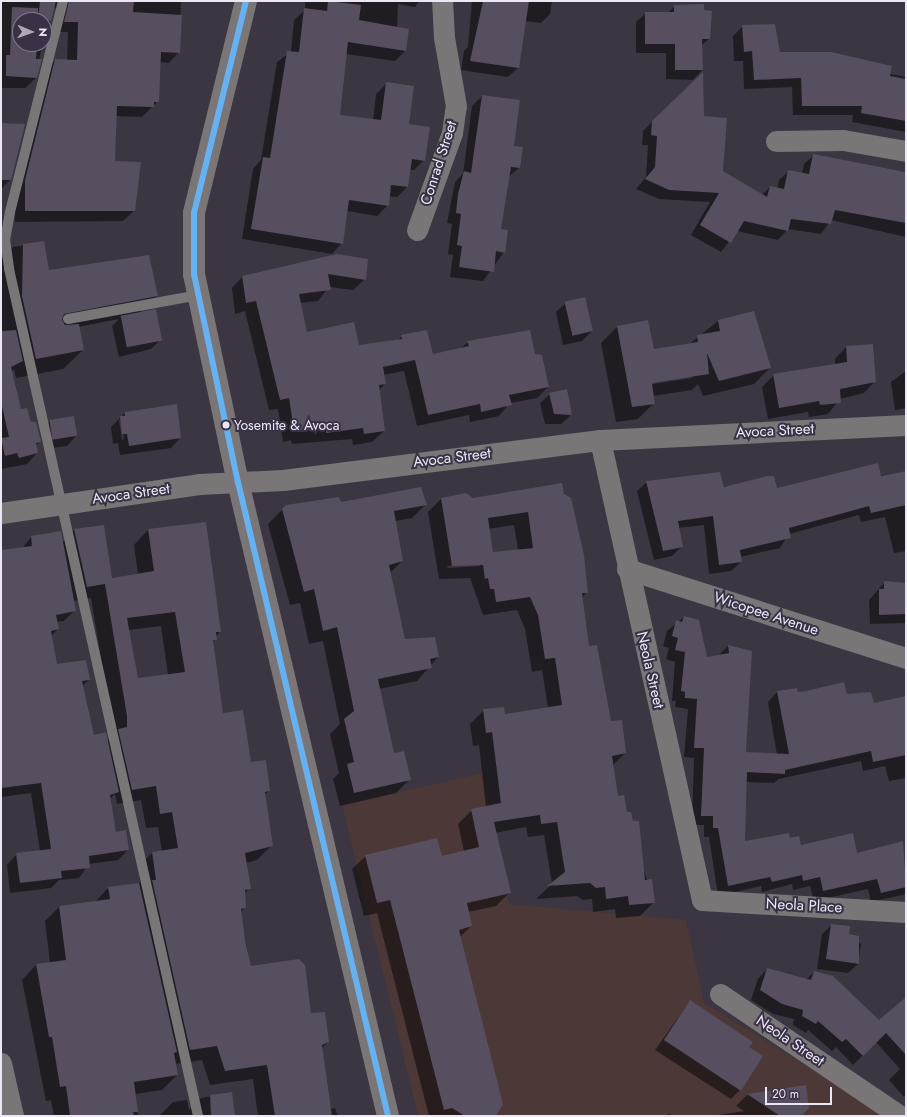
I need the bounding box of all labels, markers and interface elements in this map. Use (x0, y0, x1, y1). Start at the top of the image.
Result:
north arrow (12, 12, 52, 52)
text: N (35, 28, 51, 37)
street label: Conrad Street (417, 119, 461, 207)
place label: Yosemite & Avoca (234, 417, 339, 433)
marker: Yosemite & Avoca (221, 420, 231, 430)
street label: Avoca Street (735, 420, 815, 442)
street label: Avoca Street (412, 444, 492, 472)
street label: Avoca Street (91, 480, 171, 508)
street label: Wicopee Avenue (711, 589, 821, 639)
street label: Neola Street (632, 630, 668, 710)
street label: Neola Place (765, 895, 843, 917)
street label: Neola Street (752, 1012, 828, 1070)
scale bar (767, 1079, 834, 1105)
text: 20 m (772, 1085, 799, 1103)

